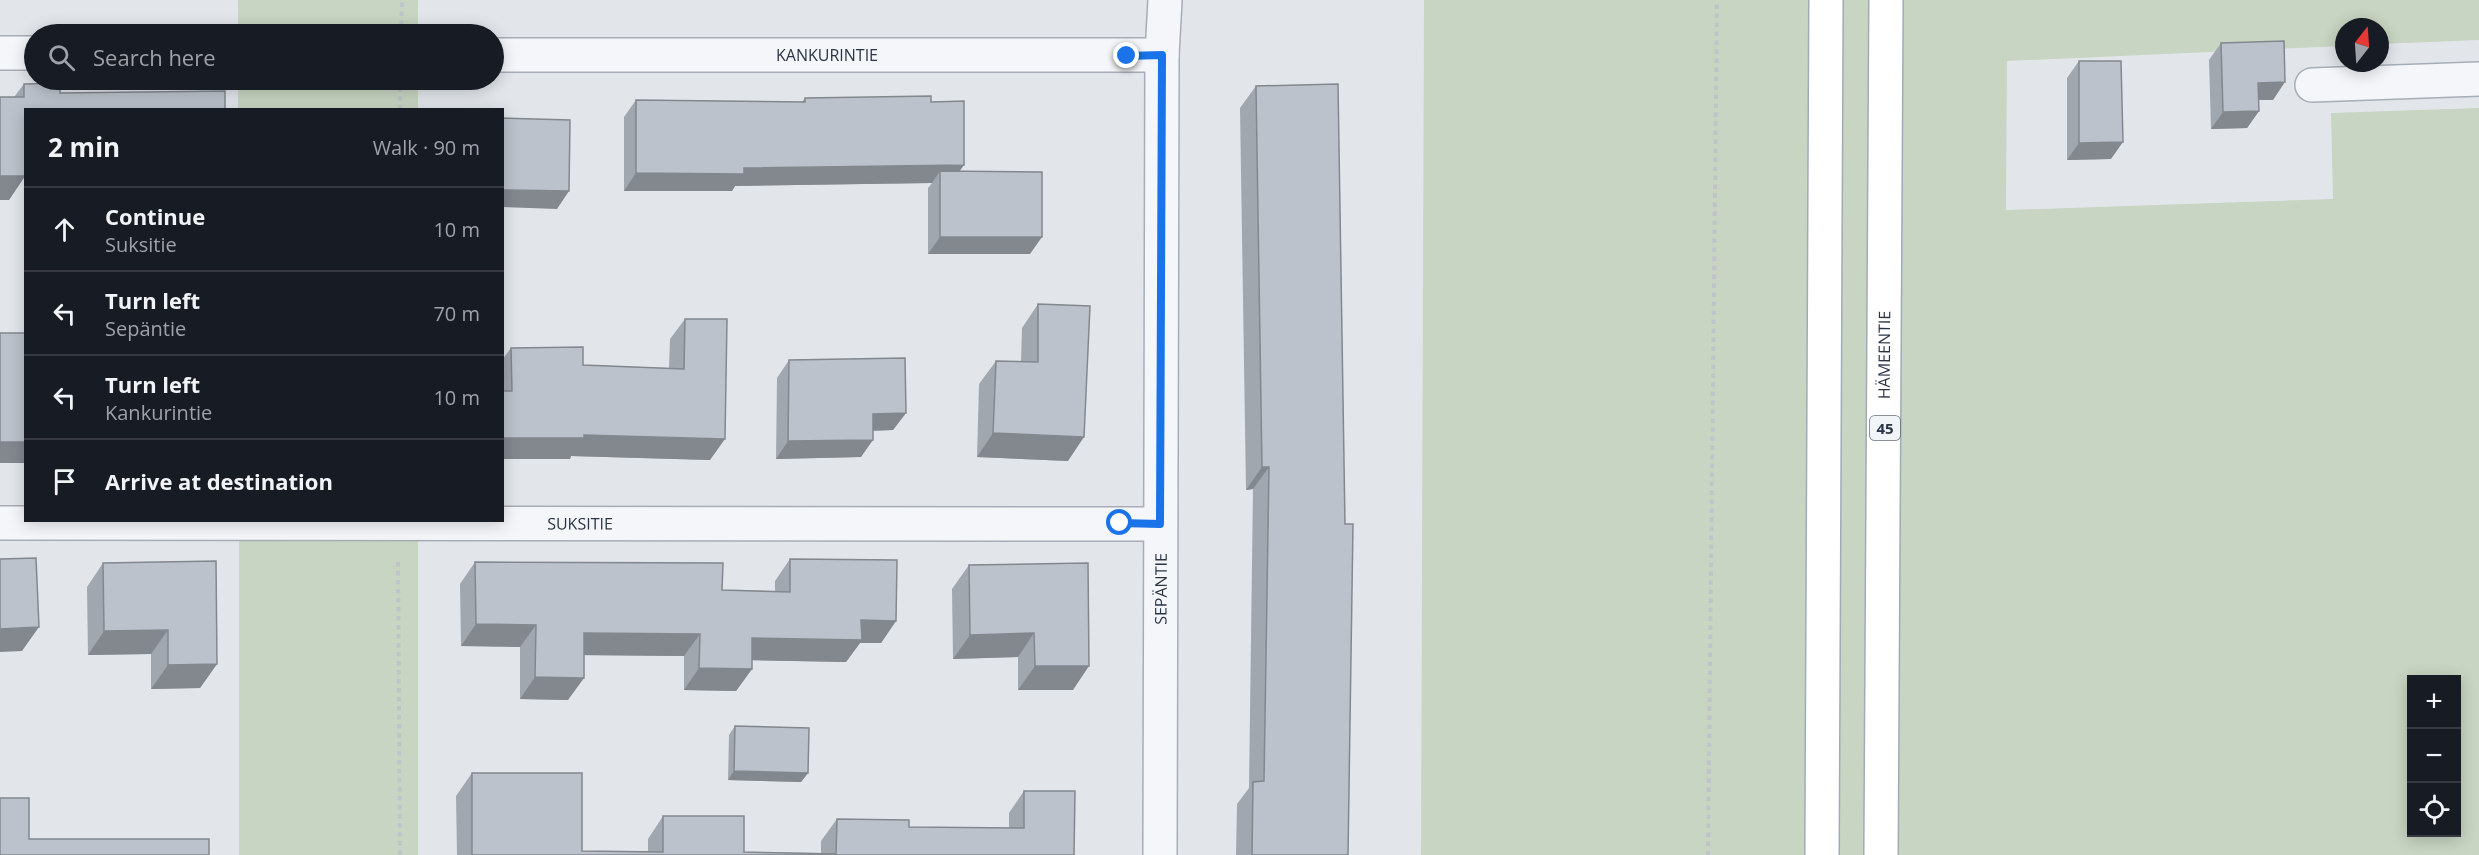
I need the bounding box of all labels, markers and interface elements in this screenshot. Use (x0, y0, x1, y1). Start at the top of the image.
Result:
north arrow (2335, 18, 2389, 72)
search box (24, 24, 504, 90)
icon: search (45, 41, 78, 74)
text: Search here (93, 42, 216, 72)
route end (1113, 42, 1139, 68)
street label: KANKURINTIE (776, 44, 878, 66)
text: 2 min (48, 129, 120, 165)
text: Walk · 90 m (373, 134, 480, 161)
text: Continue (105, 201, 205, 231)
icon: ahead (48, 213, 81, 246)
text: 10 m (433, 216, 480, 243)
text: Suksitie (105, 231, 177, 258)
text: Turn left (105, 285, 200, 315)
icon: left (48, 297, 81, 330)
text: 70 m (433, 300, 480, 327)
street label: HÄMEENTIE (1873, 311, 1895, 399)
text: Sepäntie (105, 315, 186, 342)
text: Turn left (105, 369, 200, 399)
icon: left (48, 381, 81, 414)
text: 10 m (433, 384, 480, 411)
text: Kankurintie (105, 399, 212, 426)
road number: 45 (1870, 416, 1900, 440)
icon: arrive (48, 465, 81, 498)
text: Arrive at destination (105, 466, 333, 496)
route start (1106, 509, 1132, 535)
street label: SUKSITIE (547, 512, 613, 535)
street label: SEPÄNTIE (1150, 553, 1172, 625)
map controls (2407, 675, 2461, 837)
button: + (2407, 675, 2461, 729)
button: − (2407, 729, 2461, 783)
button: locate (2407, 783, 2461, 837)

